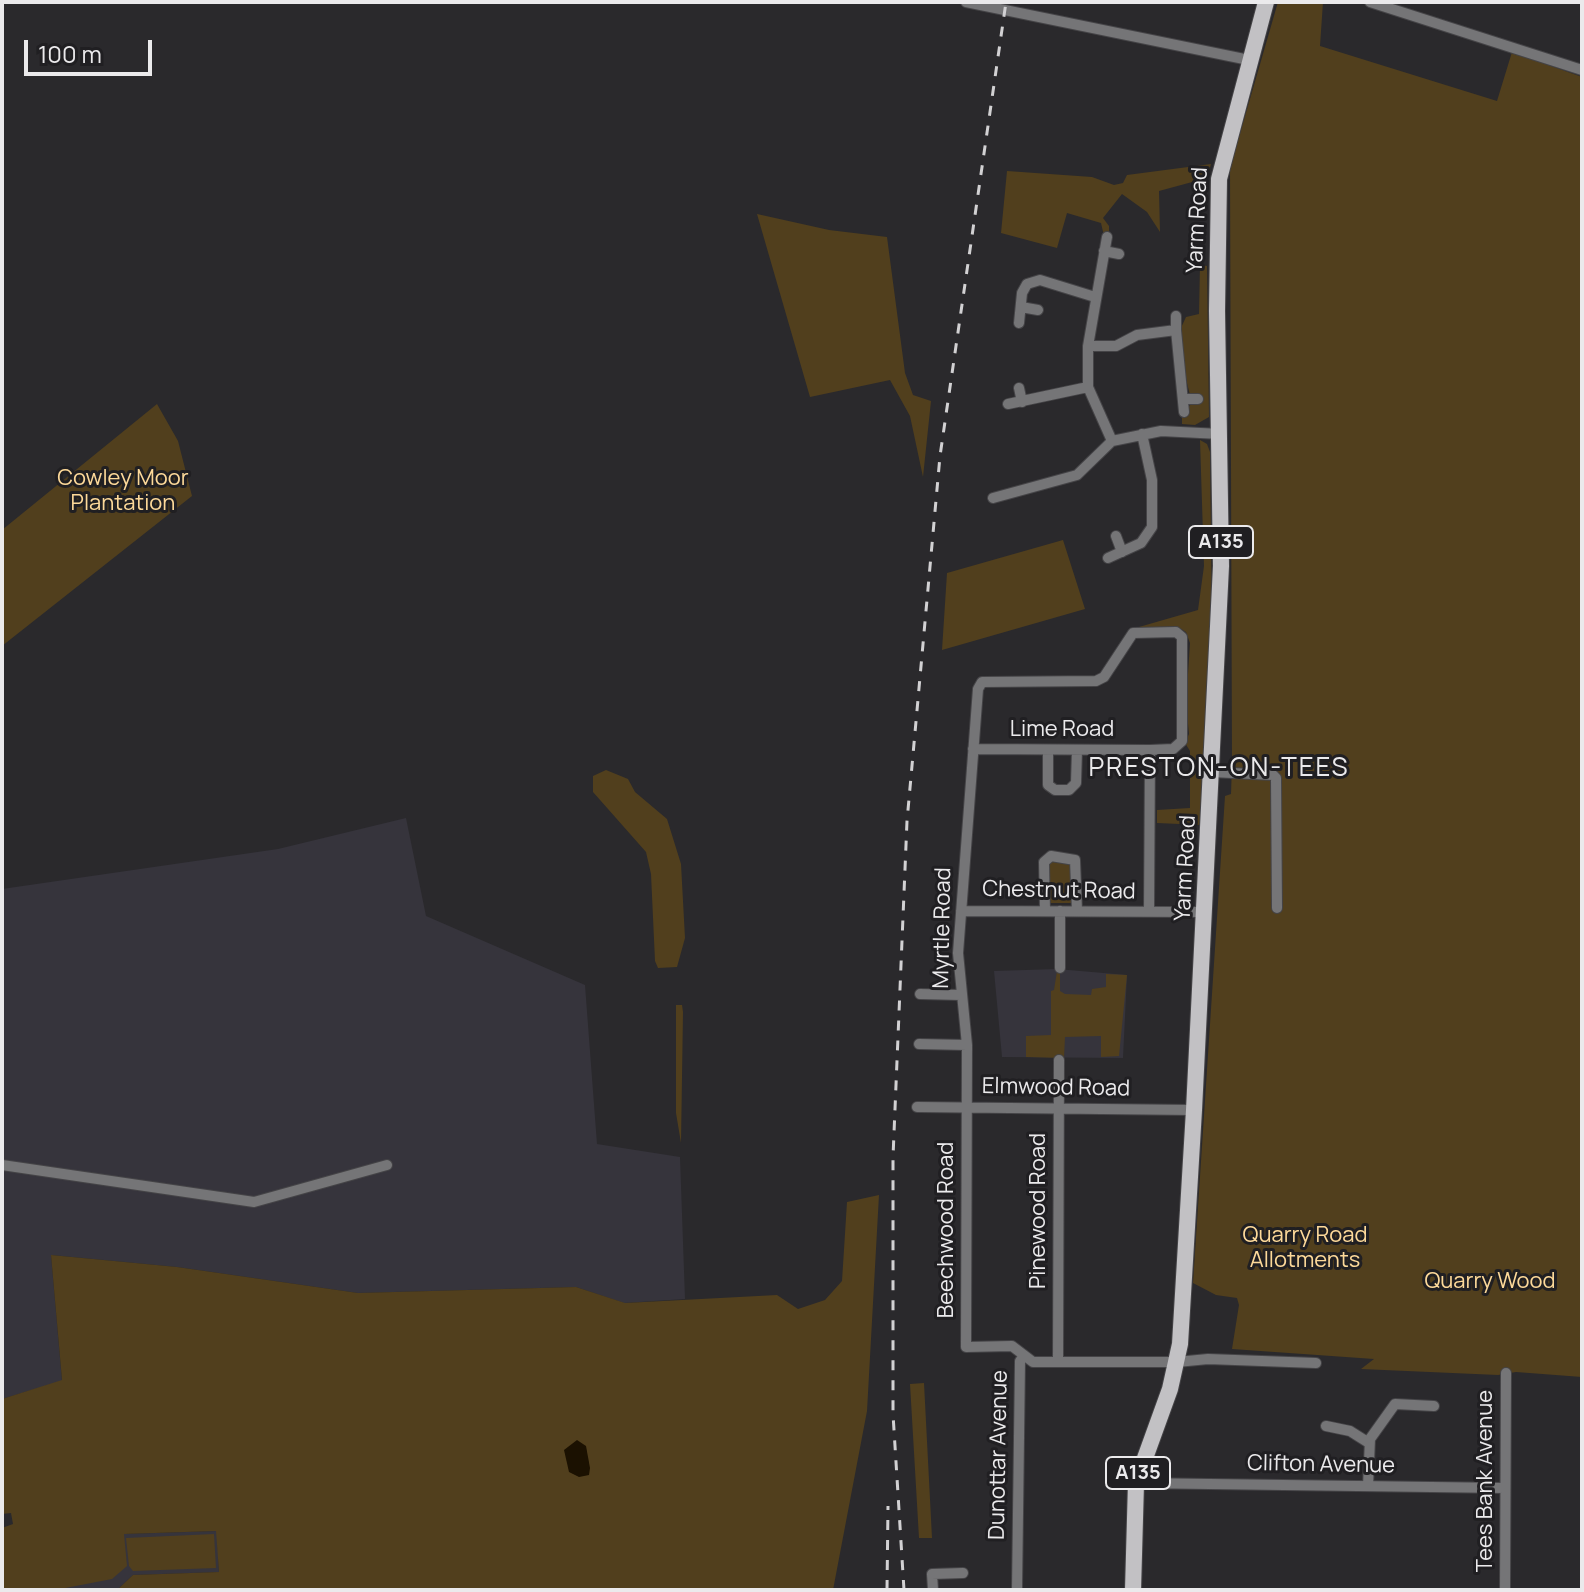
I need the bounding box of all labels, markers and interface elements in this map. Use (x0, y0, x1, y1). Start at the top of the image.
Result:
scale bar (28, 24, 156, 74)
text: 100 m (38, 37, 102, 70)
street label: Yarm Road (1182, 166, 1214, 274)
park label: Cowley Moor Plantation (57, 466, 189, 518)
road number: A135 (1189, 526, 1253, 558)
street label: Lime Road (1010, 717, 1114, 743)
district label: PRESTON-ON-TEES (1087, 753, 1351, 785)
street label: Yarm Road (1170, 814, 1202, 922)
street label: Myrtle Road (929, 867, 957, 989)
street label: Chestnut Road (982, 876, 1136, 906)
street label: Elmwood Road (982, 1074, 1130, 1102)
street label: Pinewood Road (1026, 1133, 1052, 1289)
street label: Beechwood Road (934, 1142, 960, 1318)
park label: Quarry Road Allotments (1242, 1223, 1368, 1274)
park label: Quarry Wood (1424, 1269, 1556, 1295)
street label: Dunottar Avenue (984, 1370, 1014, 1540)
street label: Tees Bank Avenue (1473, 1390, 1499, 1572)
street label: Clifton Avenue (1247, 1451, 1395, 1479)
road number: A135 (1106, 1457, 1170, 1489)

